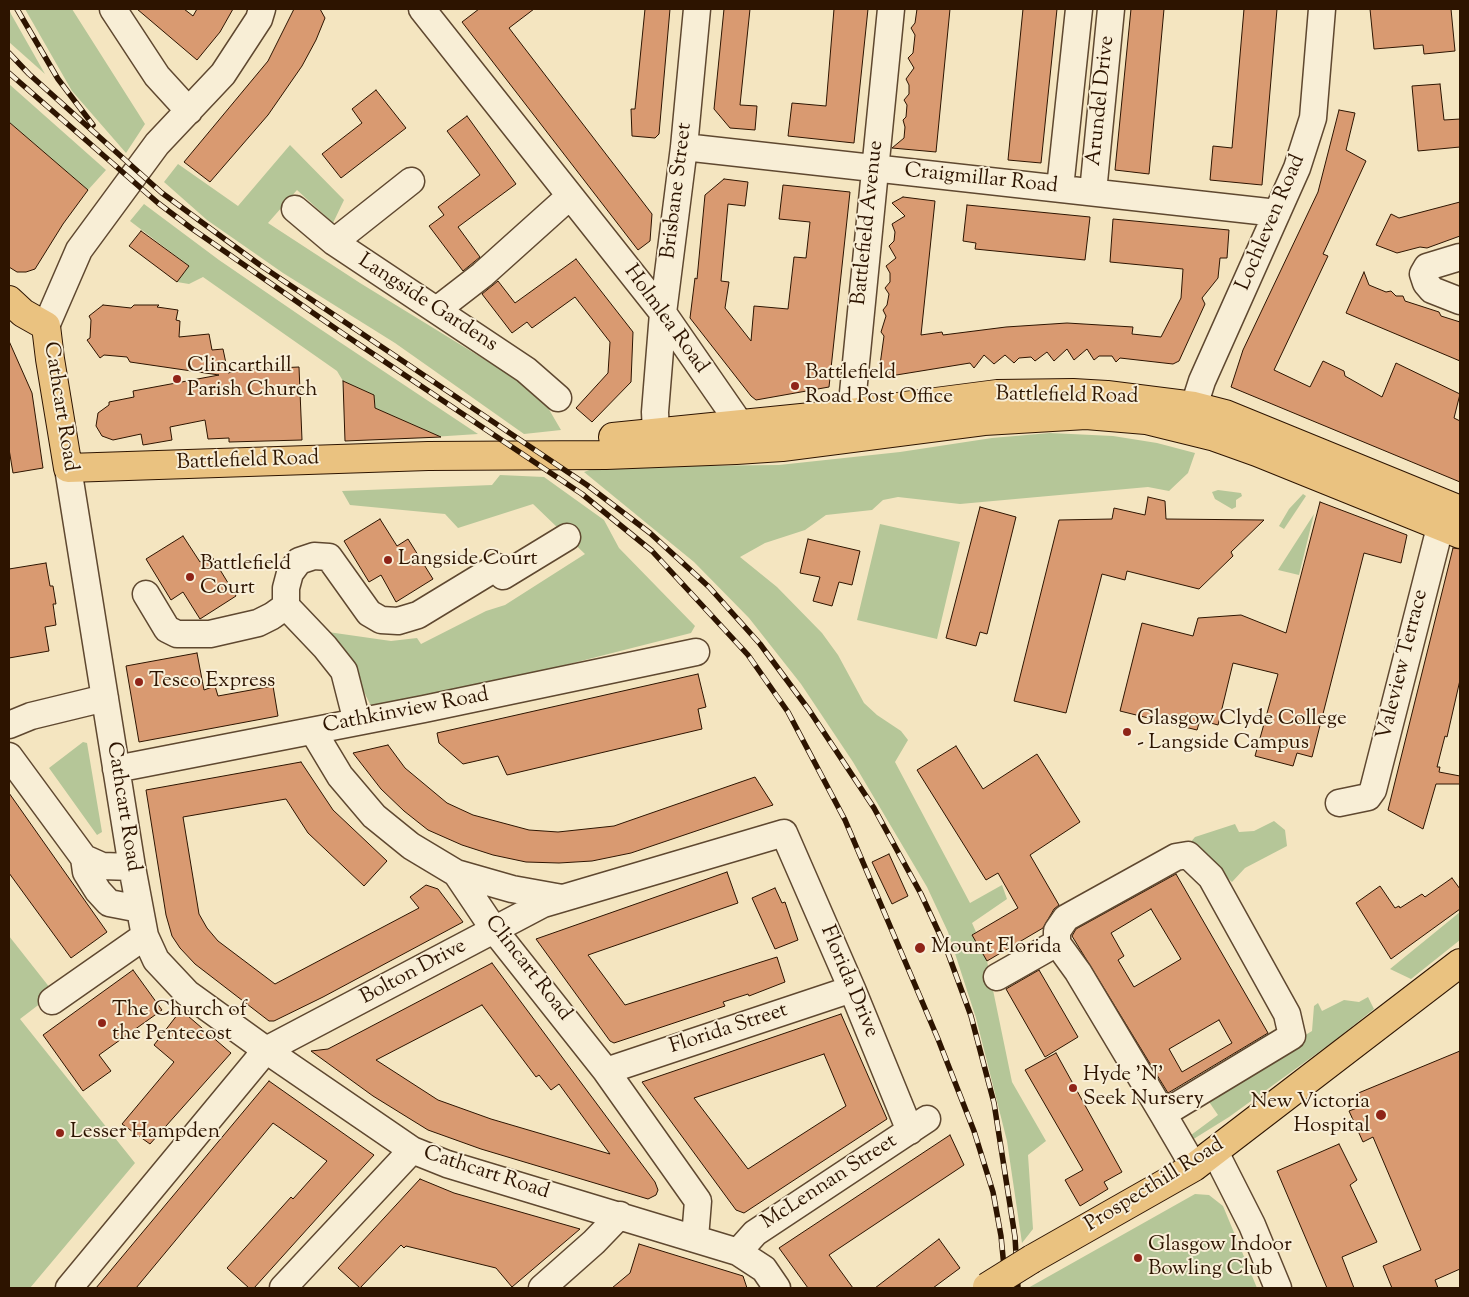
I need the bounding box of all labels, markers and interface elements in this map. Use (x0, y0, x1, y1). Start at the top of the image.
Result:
street label: Arundel Drive (1083, 35, 1121, 167)
street label: Brisbane Street (657, 121, 699, 261)
street label: Battlefield Avenue (848, 139, 890, 307)
street label: Lochleven Road (1232, 151, 1312, 295)
street label: Craigmillar Road (903, 159, 1059, 201)
street label: Langside Gardens (352, 249, 502, 359)
street label: Holmlea Road (617, 261, 713, 379)
street label: Cathcart Road (36, 340, 82, 474)
place label: Clincarthill Parish Church (187, 354, 318, 404)
place label: Battlefield Road Post Office (805, 361, 953, 411)
marker: Clincarthill Parish Church (171, 373, 183, 385)
marker: Battlefield Road Post Office (789, 380, 801, 392)
street label: Battlefield Road (995, 383, 1139, 411)
street label: Battlefield Road (176, 447, 320, 477)
place label: Langside Court (398, 547, 538, 573)
place label: Battlefield Court (200, 552, 291, 602)
marker: Langside Court (382, 554, 394, 566)
marker: Battlefield Court (184, 571, 196, 583)
street label: Valeview Terrace (1373, 587, 1435, 743)
place label: Tesco Express (149, 669, 275, 695)
marker: Tesco Express (133, 676, 145, 688)
street label: Cathkinview Road (321, 684, 491, 740)
place label: Glasgow Clyde College - Langside Campus (1137, 707, 1347, 757)
marker: Glasgow Clyde College - Langside Campus (1121, 726, 1133, 738)
street label: Cathcart Road (99, 740, 145, 874)
street label: Clincart Road (478, 911, 576, 1027)
street label: Florida Drive (813, 922, 883, 1042)
street label: Bolton Drive (357, 935, 471, 1011)
place label: Mount Florida (931, 935, 1061, 961)
marker: Mount Florida (913, 941, 927, 955)
place label: The Church of the Pentecost (112, 998, 247, 1048)
street label: Florida Street (667, 999, 791, 1061)
marker: The Church of the Pentecost (96, 1017, 108, 1029)
place label: Hyde 'N' Seek Nursery (1083, 1063, 1204, 1113)
marker: Hyde 'N' Seek Nursery (1067, 1082, 1079, 1094)
place label: New Victoria Hospital (1251, 1090, 1370, 1140)
marker: New Victoria Hospital (1374, 1108, 1388, 1122)
place label: Lesser Hampden (70, 1120, 220, 1146)
marker: Lesser Hampden (54, 1127, 66, 1139)
street label: McLennan Street (757, 1130, 903, 1236)
street label: Prospecthill Road (1081, 1133, 1229, 1239)
street label: Cathcart Road (420, 1142, 552, 1206)
place label: Glasgow Indoor Bowling Club (1148, 1233, 1292, 1283)
marker: Glasgow Indoor Bowling Club (1132, 1252, 1144, 1264)

